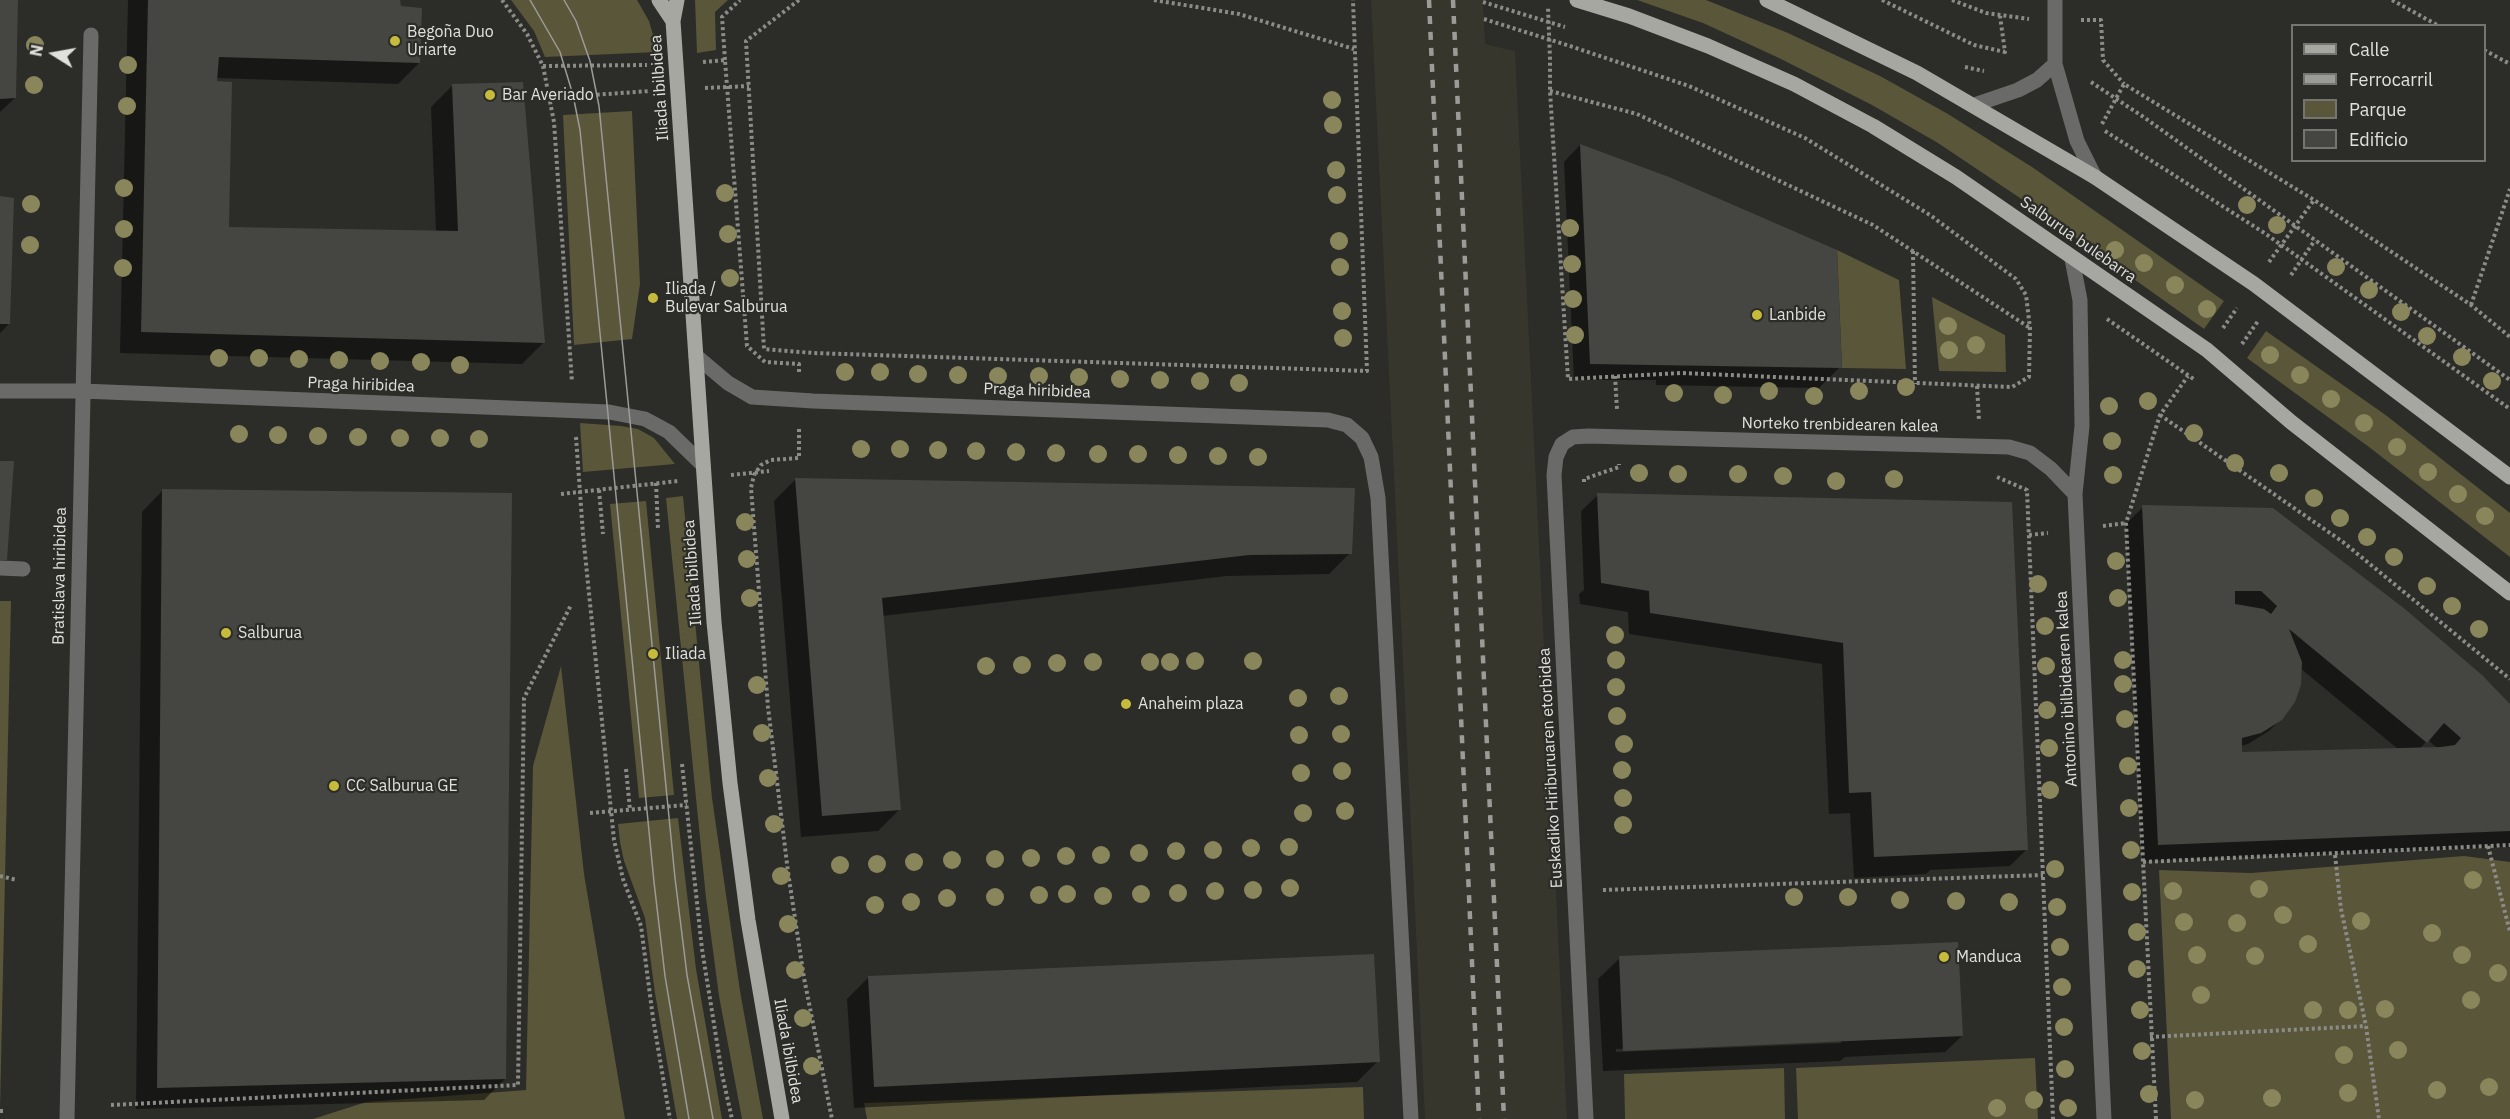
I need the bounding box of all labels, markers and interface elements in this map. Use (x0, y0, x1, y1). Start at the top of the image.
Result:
place label: Begoña Duo Uriarte (407, 22, 494, 60)
north arrow (24, 24, 84, 84)
legend (2291, 24, 2486, 162)
marker: Begoña Duo Uriarte (388, 34, 402, 48)
street label: Iliada ibilbidea (647, 34, 673, 142)
text: Calle (2349, 38, 2389, 61)
text: N (25, 43, 47, 58)
text: Ferrocarril (2349, 68, 2433, 91)
place label: Bar Averiado (502, 85, 594, 105)
marker: Bar Averiado (483, 88, 497, 102)
text: Parque (2349, 98, 2406, 121)
text: Edificio (2349, 128, 2408, 151)
street label: Salburua bulebarra (2016, 193, 2140, 287)
place label: Iliada / Bulevar Salburua (665, 279, 788, 317)
marker: Iliada / Bulevar Salburua (646, 291, 660, 305)
place label: Lanbide (1769, 305, 1826, 325)
marker: Lanbide (1750, 308, 1764, 322)
street label: Praga hiribidea (307, 374, 415, 396)
street label: Praga hiribidea (983, 380, 1091, 402)
street label: Norteko trenbidearen kalea (1742, 414, 1938, 436)
street label: Bratislava hiribidea (49, 507, 71, 645)
street label: Iliada ibilbidea (680, 519, 706, 627)
street label: Antonino ibilbidearen kalea (2052, 590, 2082, 788)
place label: Salburua (238, 623, 302, 643)
marker: Salburua (219, 626, 233, 640)
place label: Iliada (665, 644, 706, 664)
marker: Iliada (646, 647, 660, 661)
street label: Euskadiko Hiriburuaren etorbidea (1535, 647, 1567, 889)
place label: Anaheim plaza (1138, 694, 1244, 714)
marker: Anaheim plaza (1119, 697, 1133, 711)
place label: CC Salburua GE (346, 776, 458, 796)
marker: CC Salburua GE (327, 779, 341, 793)
place label: Manduca (1956, 947, 2022, 967)
marker: Manduca (1937, 950, 1951, 964)
street label: Iliada ibilbidea (769, 997, 807, 1105)

